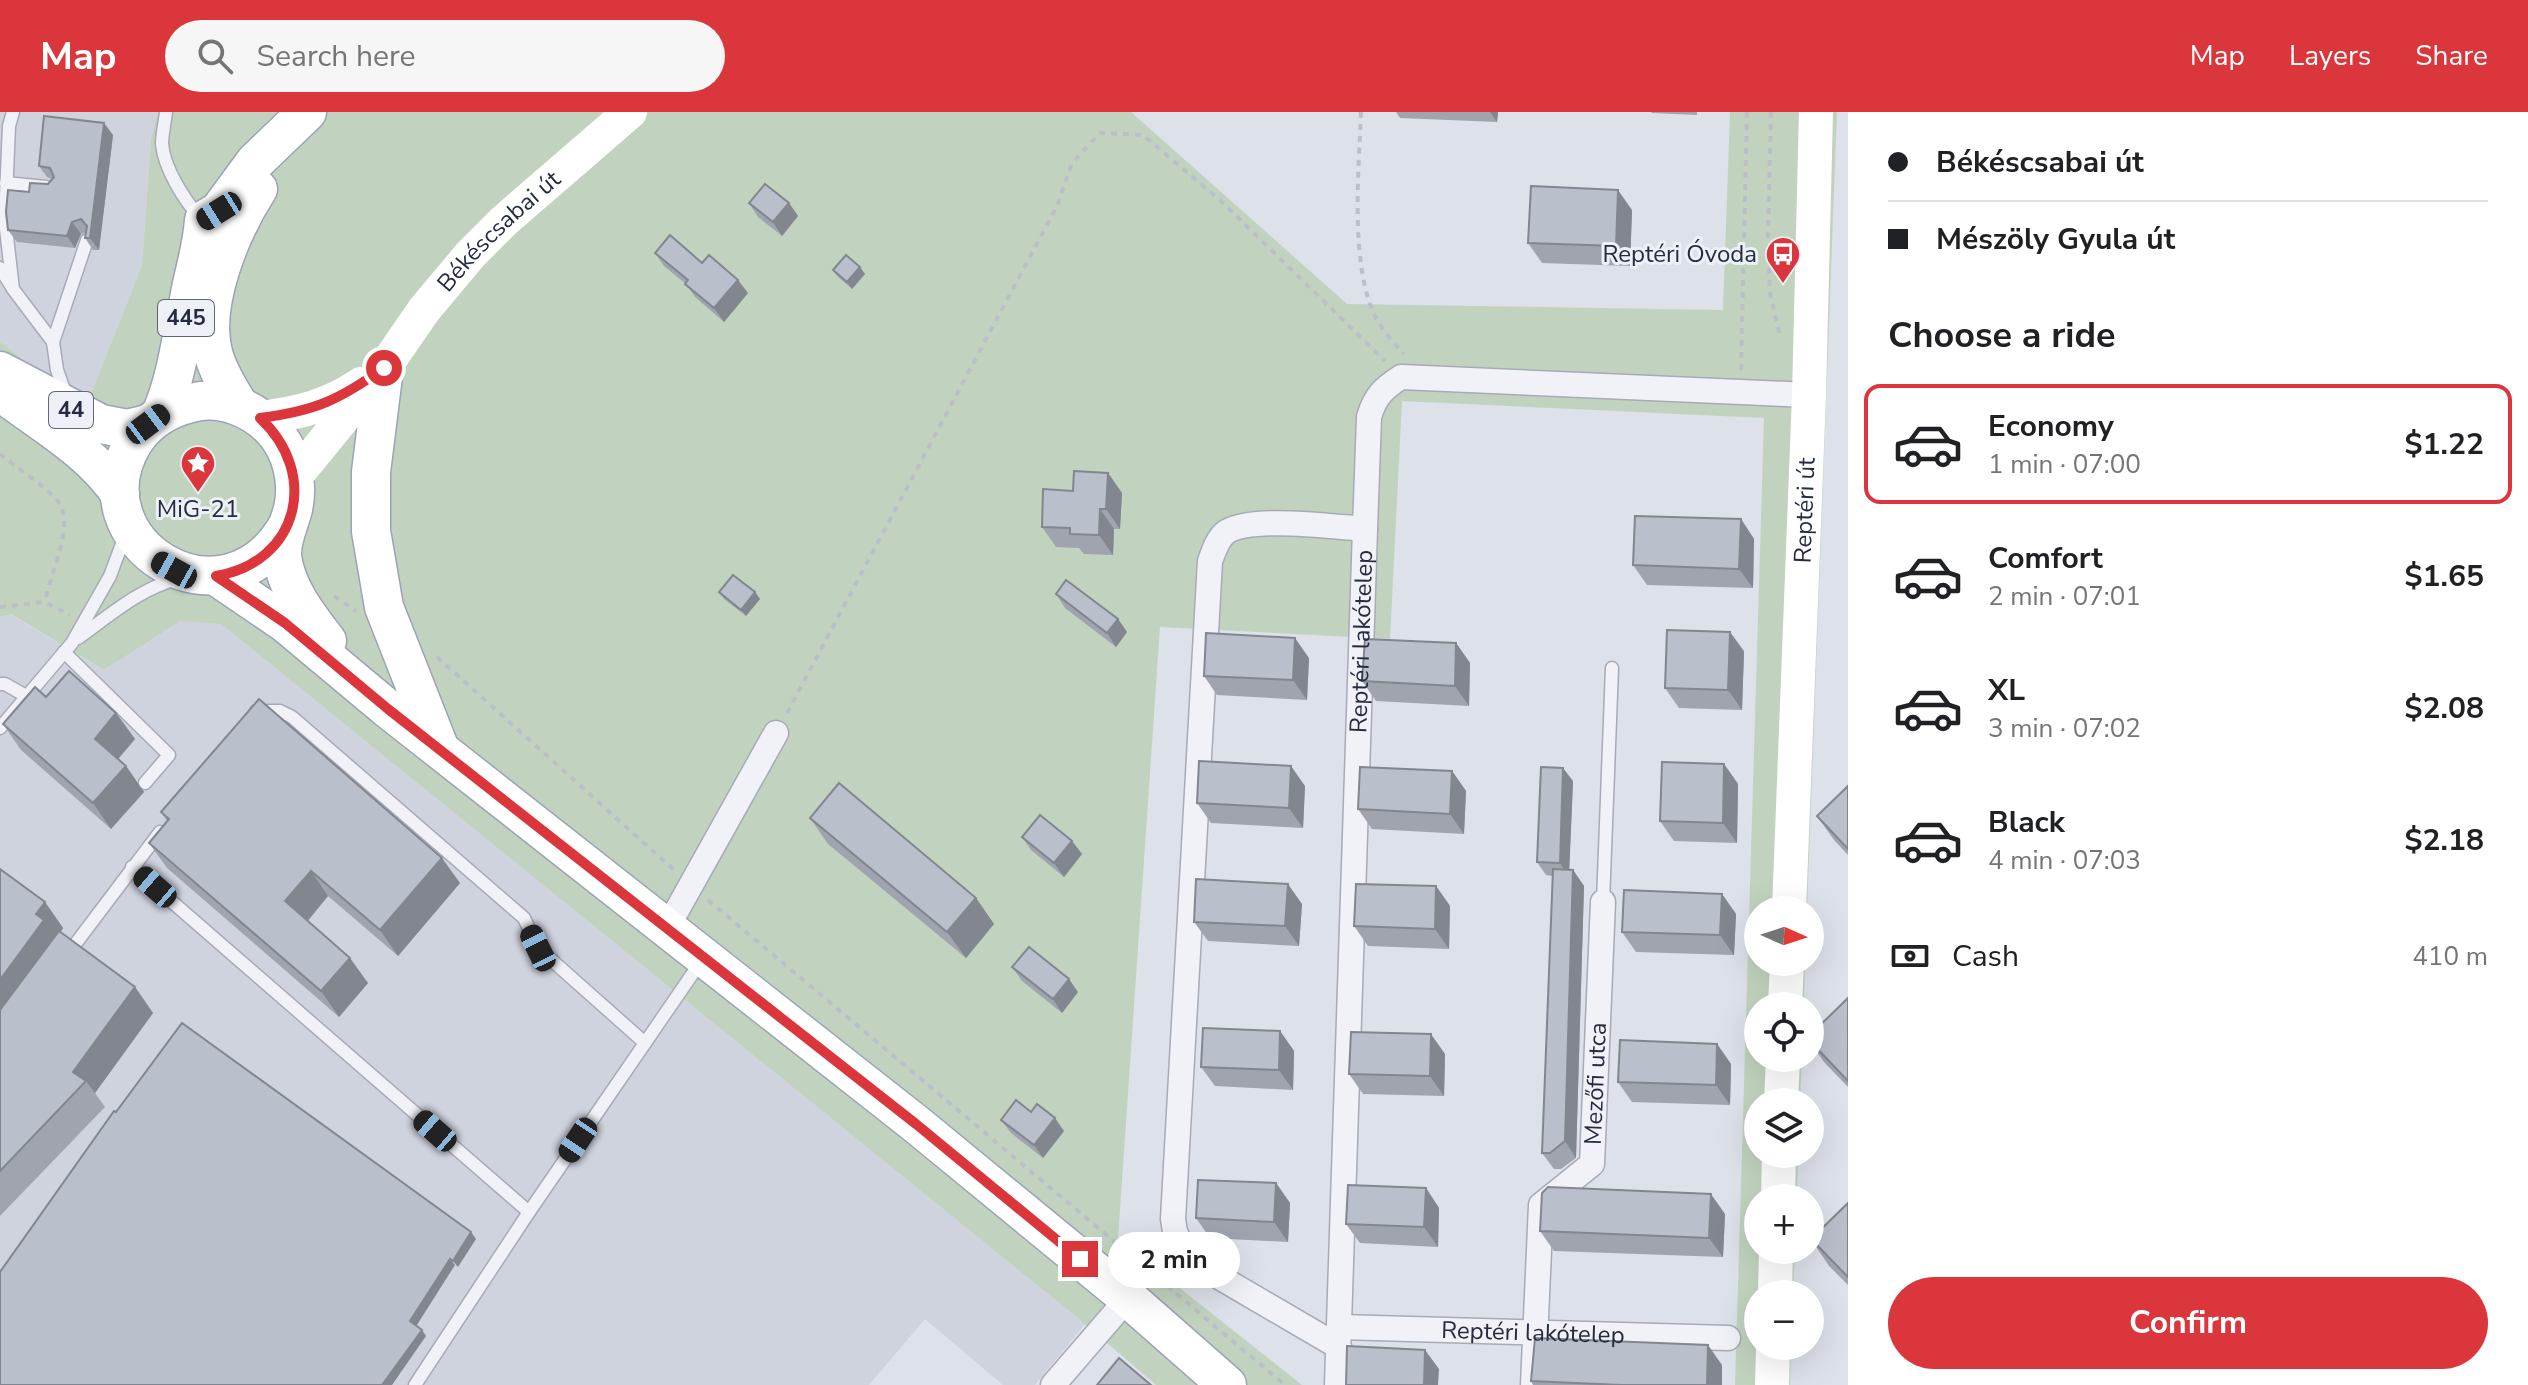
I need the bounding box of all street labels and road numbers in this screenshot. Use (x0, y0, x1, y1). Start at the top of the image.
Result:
street label: Békéscsabai út (430, 163, 567, 298)
road number: 445 (158, 300, 214, 336)
road number: 44 (49, 392, 93, 428)
street label: Reptéri út (1786, 456, 1823, 564)
street label: Reptéri lakótelep (1342, 549, 1380, 734)
street label: Mezőfi utca (1577, 1022, 1614, 1146)
street label: Reptéri lakótelep (1441, 1314, 1625, 1351)

